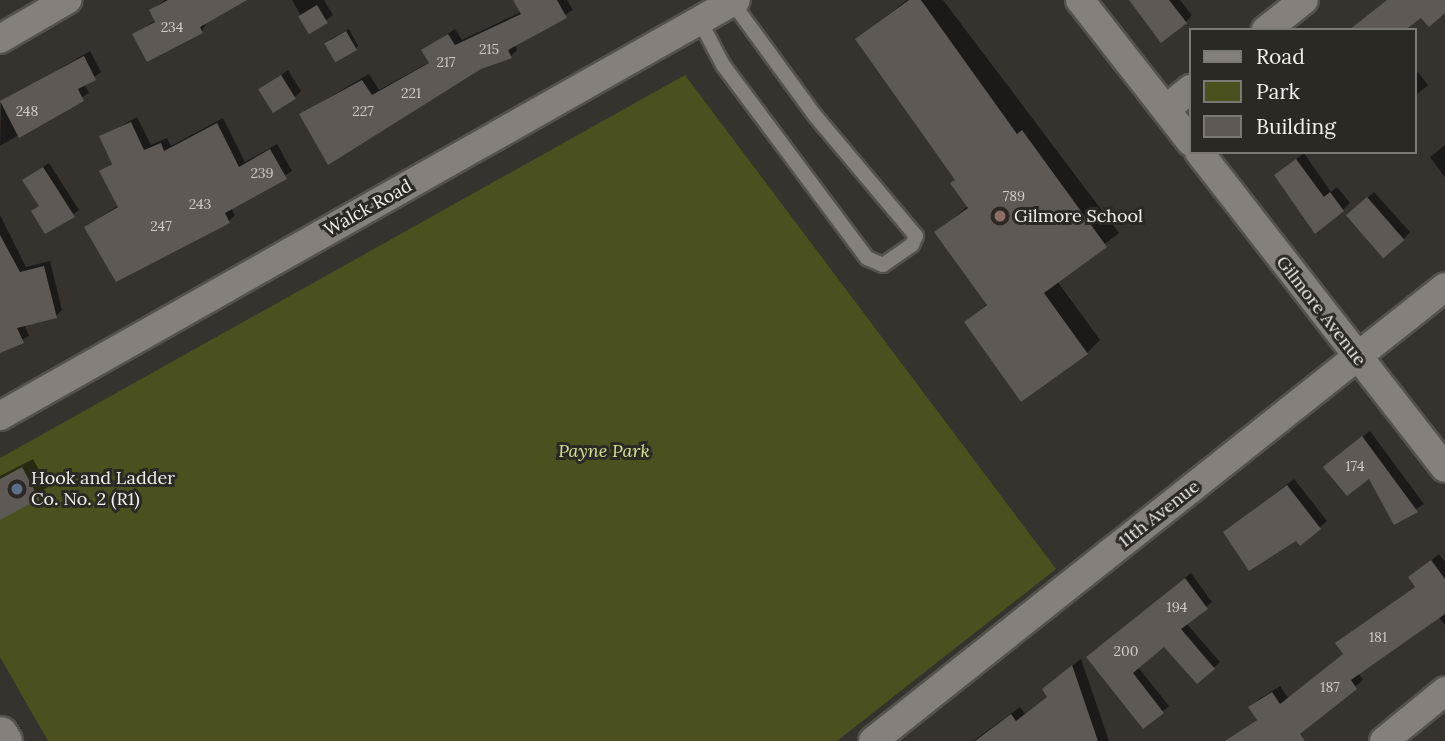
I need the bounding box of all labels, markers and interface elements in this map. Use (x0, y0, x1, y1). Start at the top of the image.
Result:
house number: 234 (161, 19, 183, 35)
legend (1190, 28, 1417, 154)
house number: 215 (479, 41, 499, 57)
text: Road (1256, 43, 1305, 70)
house number: 217 (436, 54, 456, 70)
text: Park (1256, 78, 1300, 105)
house number: 221 (401, 85, 421, 101)
house number: 248 (16, 103, 38, 119)
house number: 227 (352, 103, 374, 119)
text: Building (1256, 113, 1336, 140)
house number: 239 (250, 165, 274, 181)
street label: Walck Road (320, 175, 416, 241)
house number: 789 (1003, 188, 1025, 204)
house number: 243 (189, 196, 211, 212)
place label: Gilmore School (1014, 205, 1143, 227)
marker: Gilmore School (992, 208, 1008, 224)
house number: 247 (150, 218, 172, 234)
street label: Gilmore Avenue (1271, 252, 1371, 370)
park label: Payne Park (558, 440, 650, 462)
house number: 174 (1346, 458, 1364, 474)
place label: Hook and Ladder Co. No. 2 (R1) (31, 468, 175, 510)
street label: 11th Avenue (1114, 476, 1204, 552)
marker: Hook and Ladder Co. No. 2 (R1) (9, 481, 25, 497)
house number: 194 (1167, 599, 1187, 615)
house number: 181 (1369, 629, 1387, 645)
house number: 200 (1114, 643, 1138, 659)
house number: 187 (1320, 679, 1340, 695)

